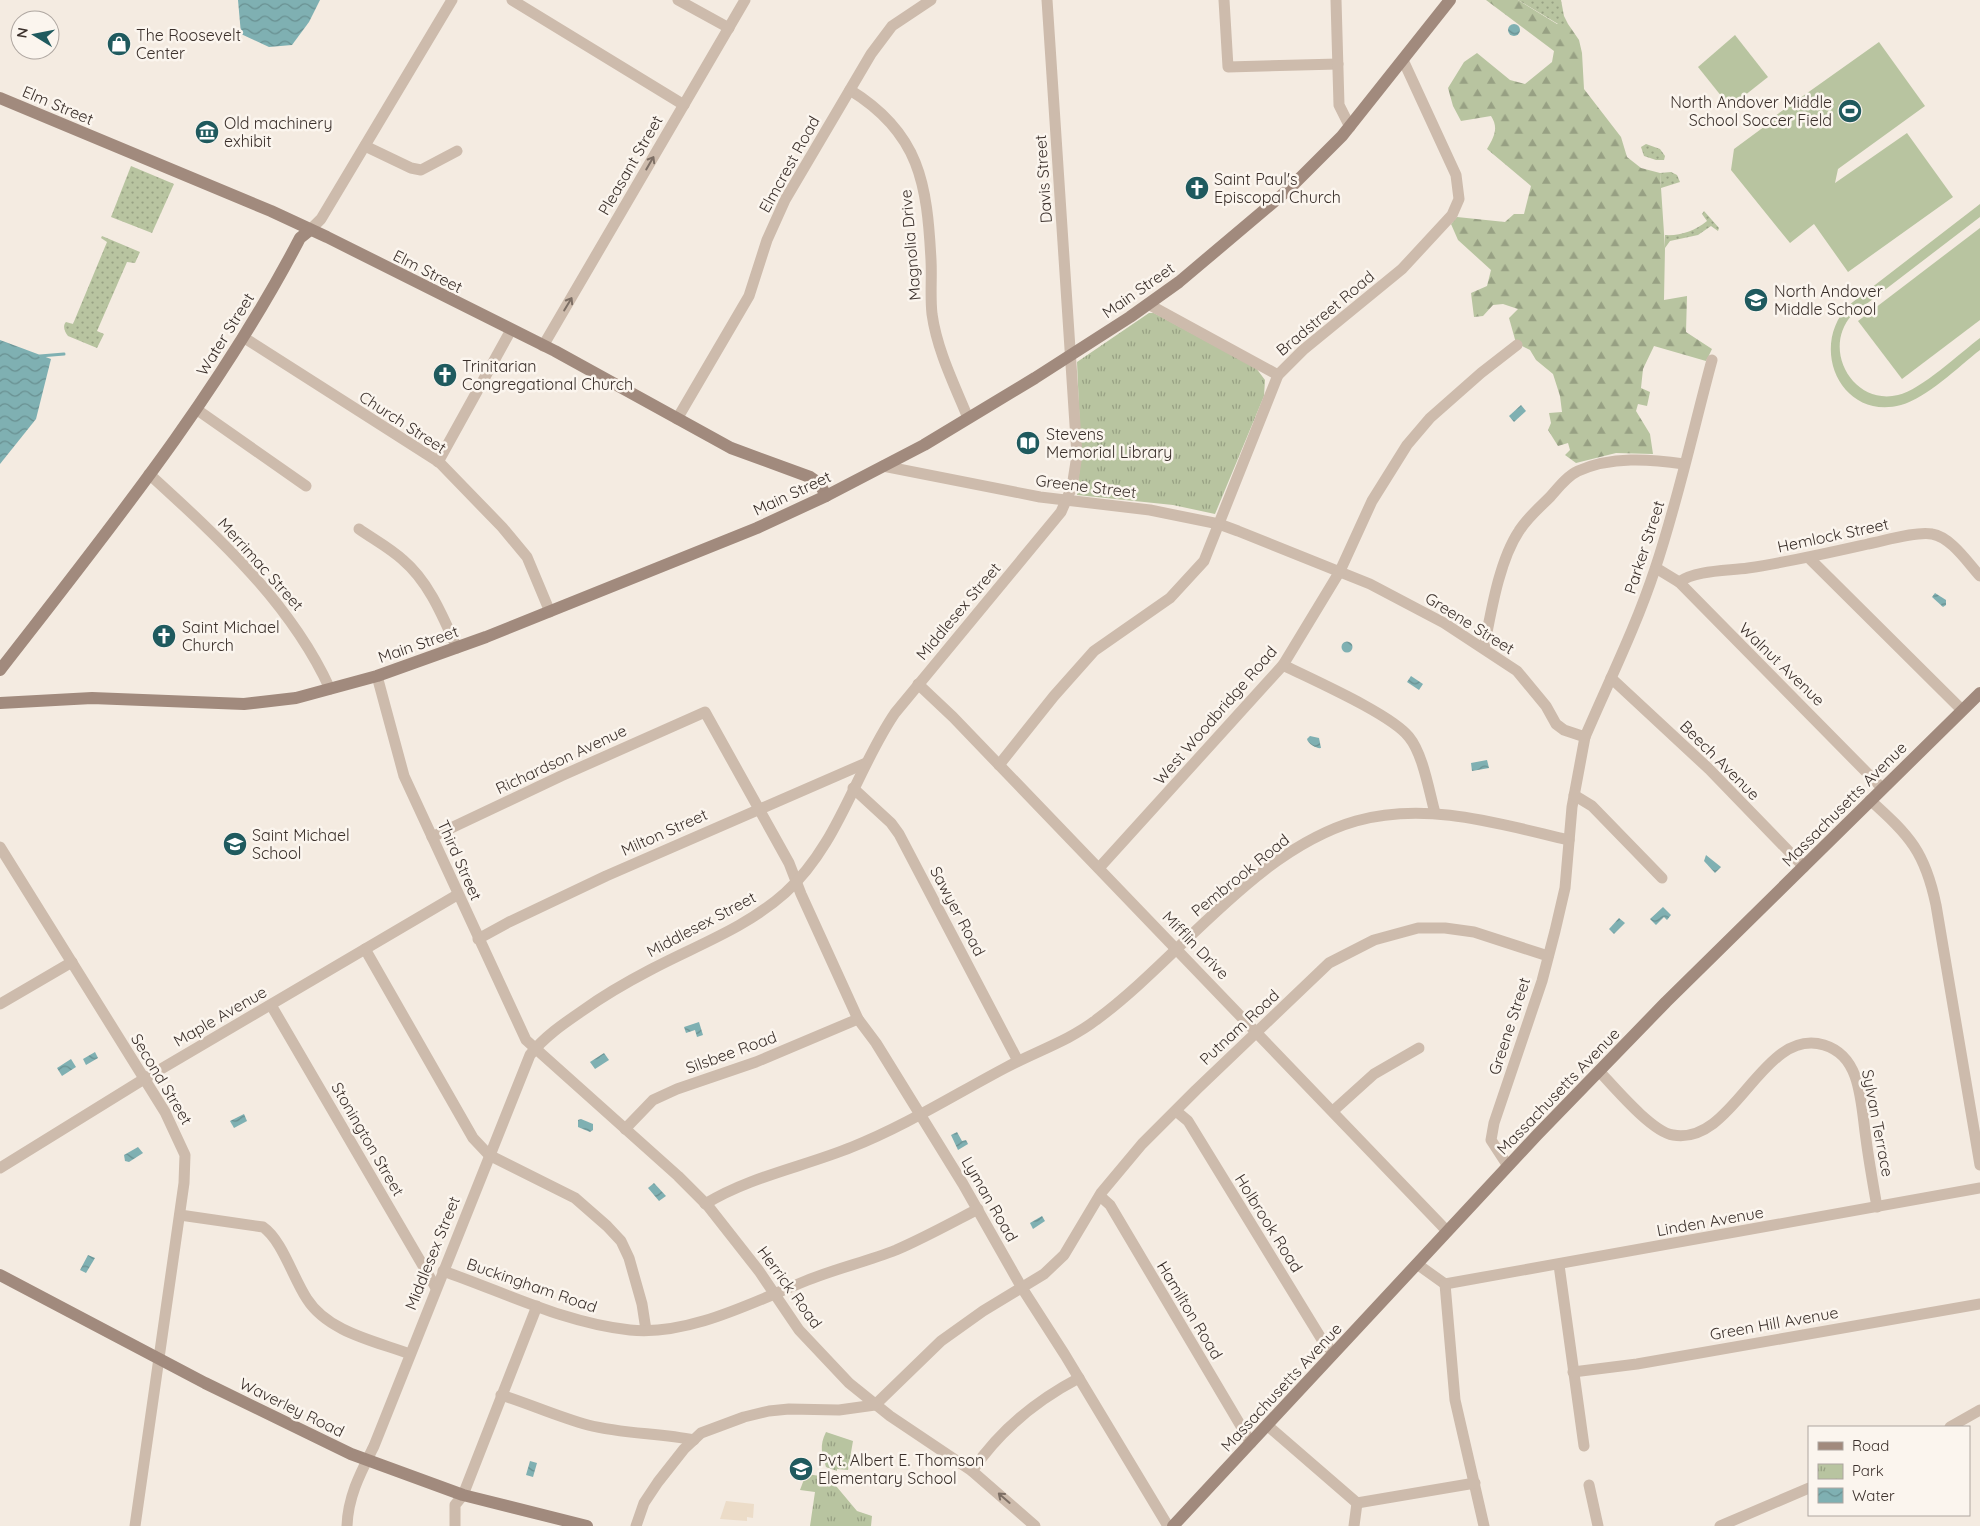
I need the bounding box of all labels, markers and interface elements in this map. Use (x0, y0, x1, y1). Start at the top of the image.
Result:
north arrow (10, 10, 60, 60)
place label: The Roosevelt Center (136, 25, 241, 63)
text: N (12, 26, 32, 39)
shop icon: The Roosevelt Center (106, 31, 132, 57)
street label: Elm Street (19, 81, 97, 129)
place label: North Andover Middle School Soccer Field (1670, 92, 1832, 130)
sports icon: North Andover Middle School Soccer Field (1837, 98, 1863, 124)
street label: Pleasant Street (593, 112, 667, 218)
street label: Elmcrest Road (754, 112, 824, 216)
place label: Old machinery exhibit (224, 113, 332, 151)
museum icon: Old machinery exhibit (194, 119, 220, 145)
street label: Davis Street (1030, 134, 1056, 224)
one-way arrow (645, 157, 655, 171)
place label: Saint Paul's Episcopal Church (1214, 169, 1341, 207)
church icon: Saint Paul's Episcopal Church (1184, 175, 1210, 201)
street label: Magnolia Drive (895, 189, 925, 301)
street label: Elm Street (390, 245, 466, 297)
street label: Main Street (1098, 258, 1178, 322)
street label: Bradstreet Road (1272, 266, 1378, 360)
place label: North Andover Middle School (1774, 281, 1883, 319)
school or university icon: North Andover Middle School (1743, 287, 1769, 313)
street label: Water Street (192, 289, 258, 379)
one-way arrow (563, 297, 573, 311)
place label: Trinitarian Congregational Church (462, 356, 633, 394)
church icon: Trinitarian Congregational Church (432, 362, 458, 388)
street label: Church Street (356, 386, 450, 458)
place label: Stevens Memorial Library (1046, 424, 1172, 462)
library icon: Stevens Memorial Library (1015, 430, 1041, 456)
street label: Main Street (750, 466, 834, 520)
street label: Greene Street (1034, 470, 1138, 502)
street label: Parker Street (1620, 498, 1668, 596)
street label: Merrimac Street (214, 513, 308, 615)
street label: Hemlock Street (1776, 513, 1890, 557)
street label: Middlesex Street (911, 558, 1005, 664)
street label: Greene Street (1422, 588, 1518, 658)
place label: Saint Michael Church (182, 617, 280, 655)
street label: Walnut Avenue (1735, 618, 1829, 710)
street label: Main Street (375, 621, 461, 667)
church icon: Saint Michael Church (151, 623, 177, 649)
street label: West Woodbridge Road (1149, 641, 1281, 789)
street label: Beech Avenue (1676, 716, 1764, 804)
street label: Richardson Avenue (492, 720, 630, 798)
street label: Massachusetts Avenue (1777, 737, 1911, 871)
street label: Milton Street (618, 804, 710, 860)
street label: Third Street (433, 817, 487, 903)
place label: Saint Michael School (252, 825, 350, 863)
street label: Pembrook Road (1187, 829, 1293, 921)
school or university icon: Saint Michael School (222, 831, 248, 857)
street label: Sawyer Road (926, 863, 990, 959)
street label: Middlesex Street (643, 887, 759, 961)
street label: Mifflin Drive (1158, 907, 1234, 983)
street label: Greene Street (1484, 975, 1534, 1077)
street label: Maple Avenue (170, 981, 270, 1051)
street label: Putnam Road (1195, 985, 1283, 1069)
street label: Massachusetts Avenue (1492, 1023, 1624, 1159)
street label: Silsbee Road (683, 1026, 779, 1078)
street label: Second Street (127, 1030, 197, 1128)
street label: Sylvan Terrace (1858, 1068, 1898, 1178)
street label: Stonington Street (327, 1078, 409, 1200)
street label: Lyman Road (958, 1153, 1022, 1245)
street label: Holbrook Road (1231, 1170, 1307, 1276)
street label: Middlesex Street (400, 1193, 464, 1313)
street label: Linden Avenue (1655, 1202, 1765, 1240)
street label: Herrick Road (753, 1242, 827, 1332)
street label: Buckingham Road (464, 1253, 600, 1317)
street label: Hamilton Road (1153, 1257, 1227, 1363)
street label: Green Hill Avenue (1708, 1302, 1840, 1344)
street label: Massachusetts Avenue (1216, 1319, 1346, 1455)
street label: Waverley Road (236, 1373, 348, 1441)
legend (1808, 1426, 1970, 1516)
text: Road (1852, 1436, 1889, 1455)
place label: Pvt. Albert E. Thomson Elementary School (818, 1450, 984, 1488)
school or university icon: Pvt. Albert E. Thomson Elementary School (788, 1456, 814, 1482)
text: Park (1852, 1461, 1884, 1480)
text: Water (1852, 1486, 1895, 1505)
one-way arrow (998, 1492, 1011, 1503)

